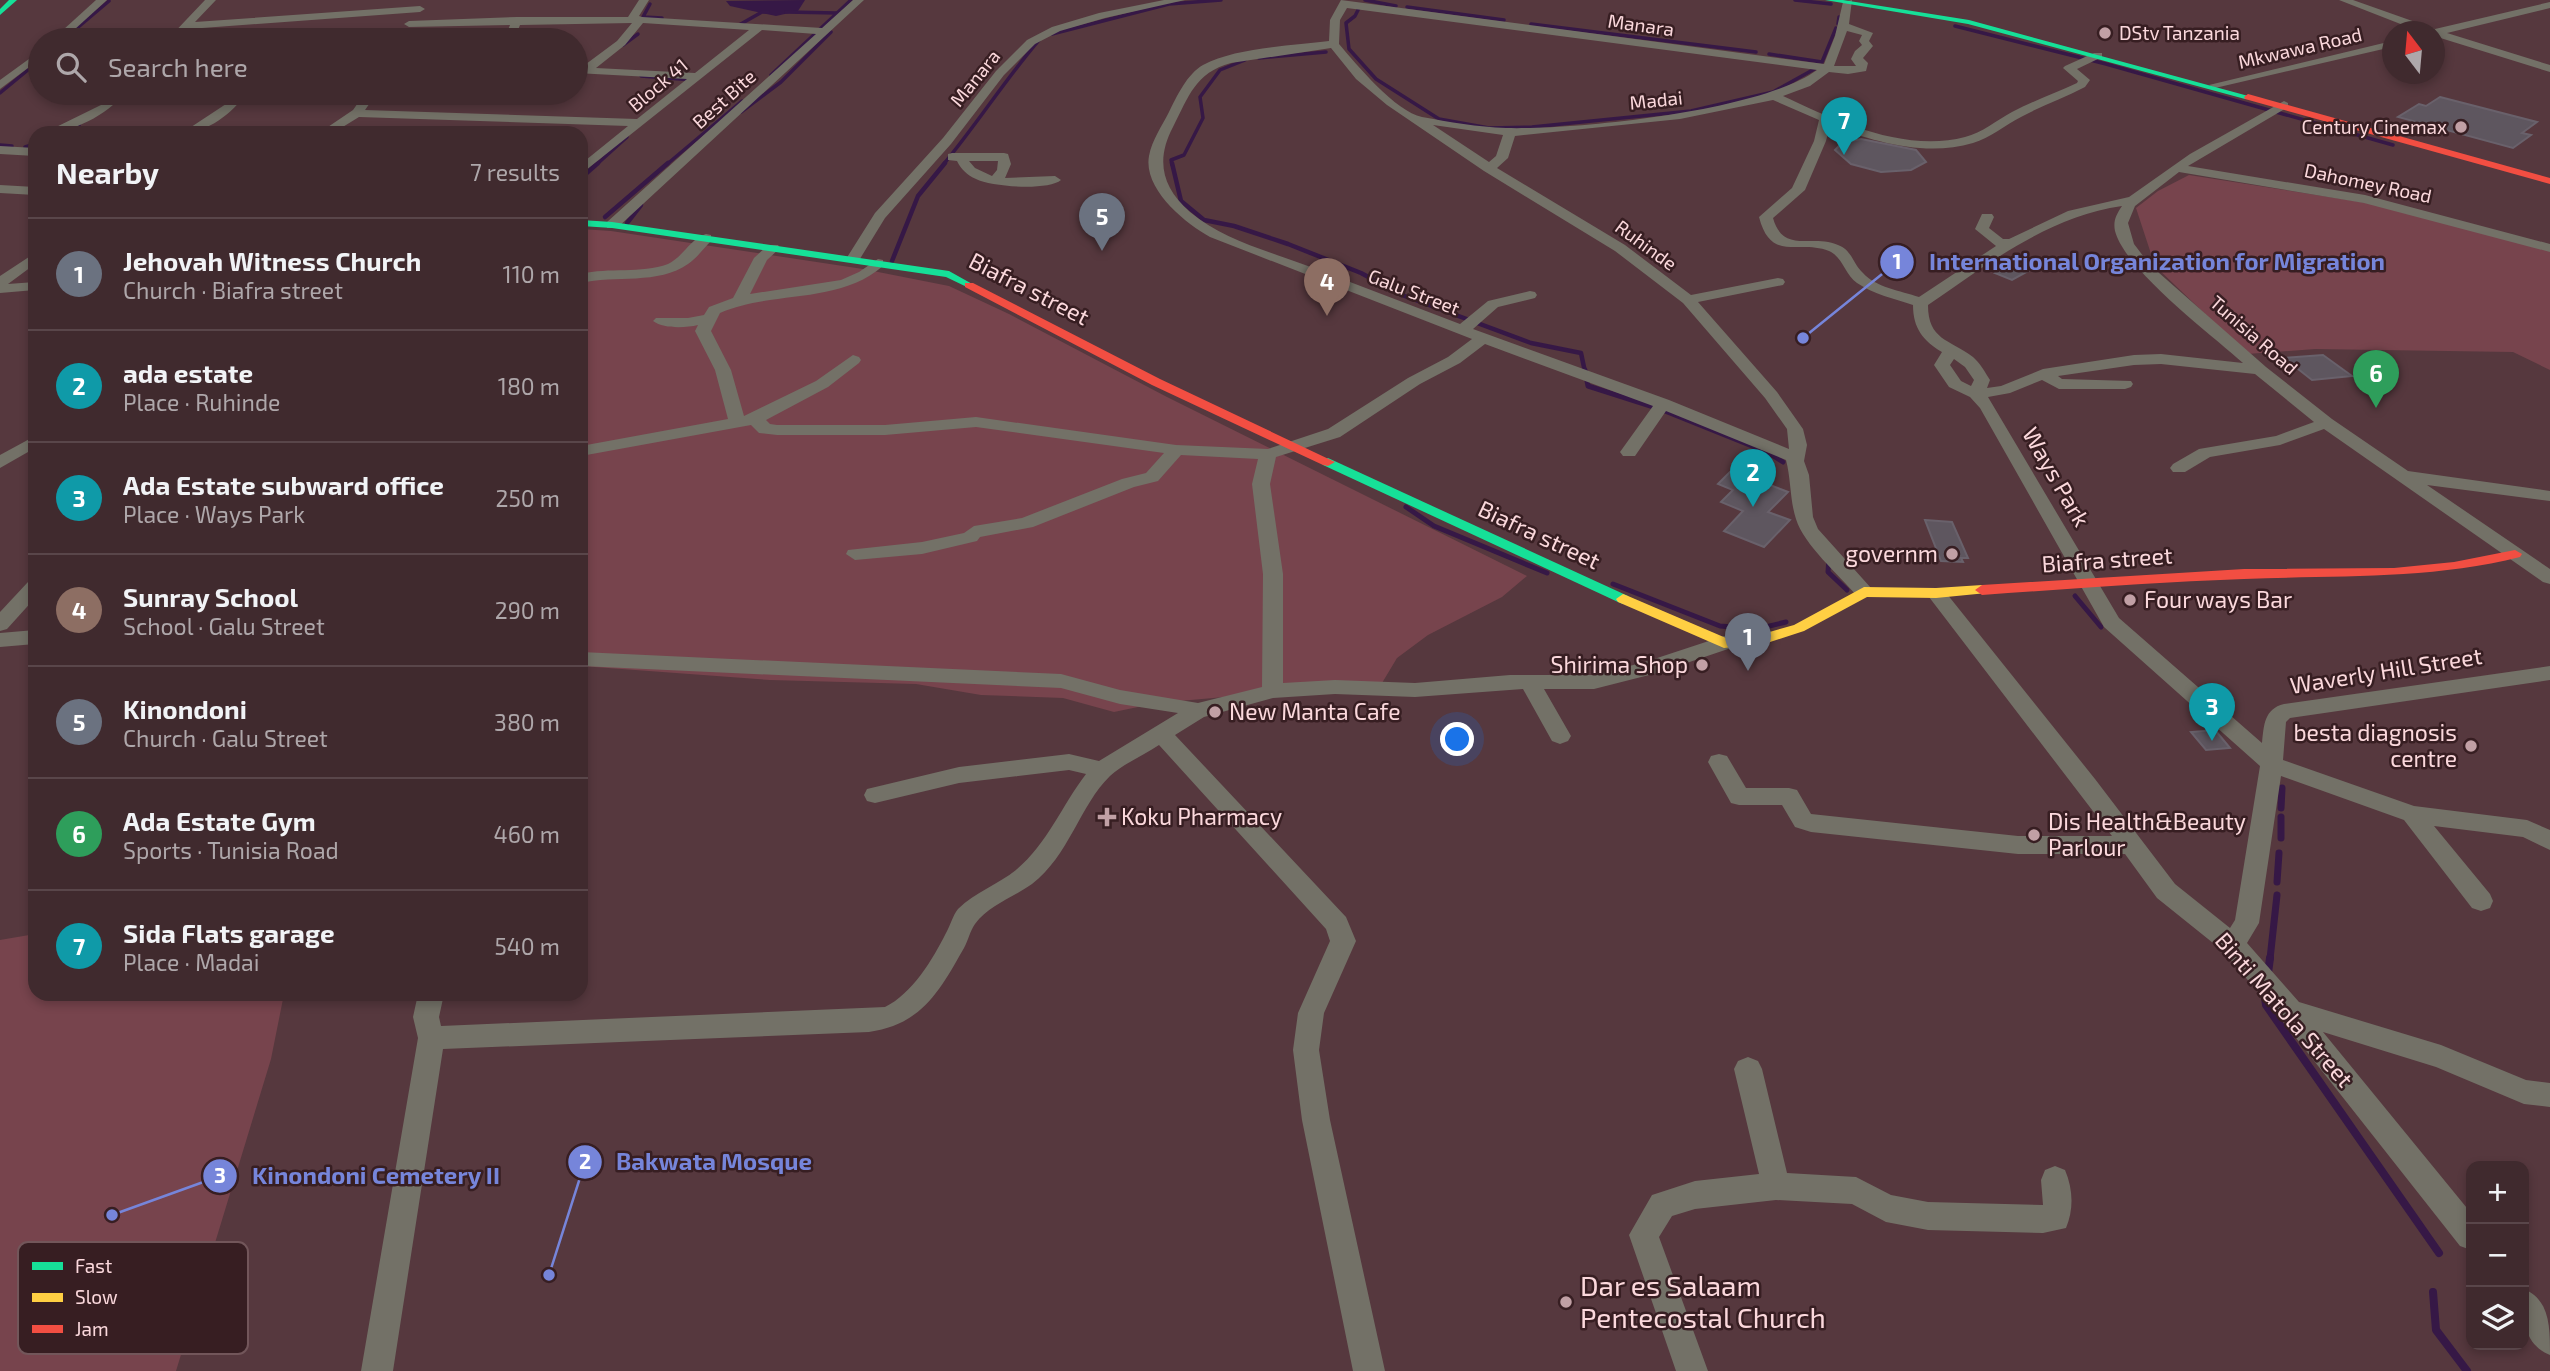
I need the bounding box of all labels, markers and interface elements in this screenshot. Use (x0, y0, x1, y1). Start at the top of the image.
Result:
street label: Manara (1606, 8, 1676, 41)
place label: DStv Tanzania (2119, 21, 2240, 44)
north arrow (2382, 21, 2445, 84)
street label: Mkwawa Road (2236, 22, 2364, 73)
marker: DStv Tanzania (2097, 25, 2113, 41)
search box (28, 28, 588, 105)
street label: Manara (945, 45, 1005, 111)
icon: search (52, 48, 90, 86)
text: Search here (108, 51, 248, 82)
street label: Block 41 (623, 53, 692, 116)
street label: Best Bite (687, 64, 760, 133)
street label: Madai (1628, 85, 1684, 114)
pin: 7 (1821, 97, 1867, 155)
place label: Century Cinemax (2301, 115, 2447, 138)
marker: Century Cinemax (2453, 119, 2469, 135)
text: Nearby (56, 154, 159, 190)
text: 7 results (470, 158, 560, 186)
street label: Dahomey Road (2302, 158, 2434, 207)
pin: 5 (1079, 193, 1125, 251)
street label: Ruhinde (1611, 215, 1682, 275)
callout: International Organization for Migration (1879, 239, 2400, 284)
text: Jehovah Witness Church (123, 245, 421, 276)
street label: Biafra street (965, 246, 1094, 330)
text: International Organization for Migration (1929, 246, 2385, 275)
text: 1 (1892, 248, 1902, 273)
pin: 4 (1304, 258, 1350, 316)
text: 1 (74, 260, 84, 288)
text: 110 m (503, 260, 560, 288)
street label: Galu Street (1365, 264, 1463, 319)
text: Church · Biafra street (123, 276, 343, 304)
street label: Tunisia Road (2206, 290, 2303, 379)
pin: 6 (2353, 350, 2399, 408)
text: ada estate (123, 357, 253, 388)
text: 2 (72, 372, 86, 400)
text: 180 m (498, 372, 560, 400)
text: Place · Ruhinde (123, 388, 280, 416)
street label: Ways Park (2017, 422, 2097, 531)
pin: 2 (1730, 449, 1776, 507)
text: Ada Estate subward office (123, 469, 444, 500)
text: 3 (72, 484, 86, 512)
text: 250 m (496, 484, 560, 512)
street label: Biafra street (1474, 494, 1605, 575)
text: Place · Ways Park (123, 500, 305, 528)
place label: governm (1845, 539, 1938, 567)
street label: Biafra street (2041, 540, 2174, 578)
marker: governm (1944, 546, 1960, 562)
text: Sunray School (123, 581, 298, 612)
place label: Four ways Bar (2144, 585, 2292, 613)
marker: Four ways Bar (2122, 592, 2138, 608)
text: 4 (72, 596, 86, 624)
text: 290 m (495, 596, 560, 624)
text: School · Galu Street (123, 612, 325, 640)
pin: 1 (1725, 613, 1771, 671)
street label: Waverly Hill Street (2288, 641, 2484, 699)
place label: Shirima Shop (1551, 650, 1688, 678)
marker: Shirima Shop (1694, 657, 1710, 673)
pin: 3 (2189, 683, 2235, 741)
text: Kinondoni (123, 693, 247, 724)
place label: New Manta Cafe (1229, 697, 1401, 725)
marker: New Manta Cafe (1207, 704, 1223, 720)
text: 5 (73, 708, 85, 736)
text: 380 m (494, 708, 560, 736)
place label: besta diagnosis centre (2293, 718, 2457, 772)
your location (1440, 722, 1474, 756)
text: Church · Galu Street (123, 724, 328, 752)
marker: besta diagnosis centre (2463, 738, 2479, 754)
place label: Koku Pharmacy (1121, 802, 1282, 830)
text: Ada Estate Gym (123, 805, 316, 836)
place label: Dis Health&Beauty Parlour (2048, 807, 2246, 861)
marker: Koku Pharmacy (1099, 809, 1115, 825)
text: 6 (72, 820, 86, 848)
text: 460 m (494, 820, 560, 848)
marker: Dis Health&Beauty Parlour (2026, 827, 2042, 843)
text: Sports · Tunisia Road (123, 836, 339, 864)
text: Sida Flats garage (123, 917, 335, 948)
street label: Binti Matola Street (2210, 926, 2360, 1093)
text: 7 (73, 932, 85, 960)
text: 540 m (494, 932, 560, 960)
text: Place · Madai (123, 948, 259, 976)
callout: Bakwata Mosque (567, 1139, 826, 1184)
text: Bakwata Mosque (616, 1146, 812, 1175)
text: 2 (579, 1148, 591, 1173)
callout: Kinondoni Cemetery II (203, 1153, 514, 1198)
text: Kinondoni Cemetery II (252, 1160, 500, 1189)
map controls (2466, 1161, 2529, 1350)
button: + (2466, 1161, 2529, 1224)
text: 3 (214, 1162, 226, 1187)
button: − (2466, 1224, 2529, 1287)
legend (18, 1242, 248, 1354)
text: Fast (75, 1254, 112, 1277)
place label: Dar es Salaam Pentecostal Church (1580, 1268, 1826, 1334)
text: Slow (75, 1285, 118, 1308)
button: layers (2466, 1287, 2529, 1350)
marker: Dar es Salaam Pentecostal Church (1558, 1294, 1574, 1310)
text: Jam (75, 1317, 109, 1340)

